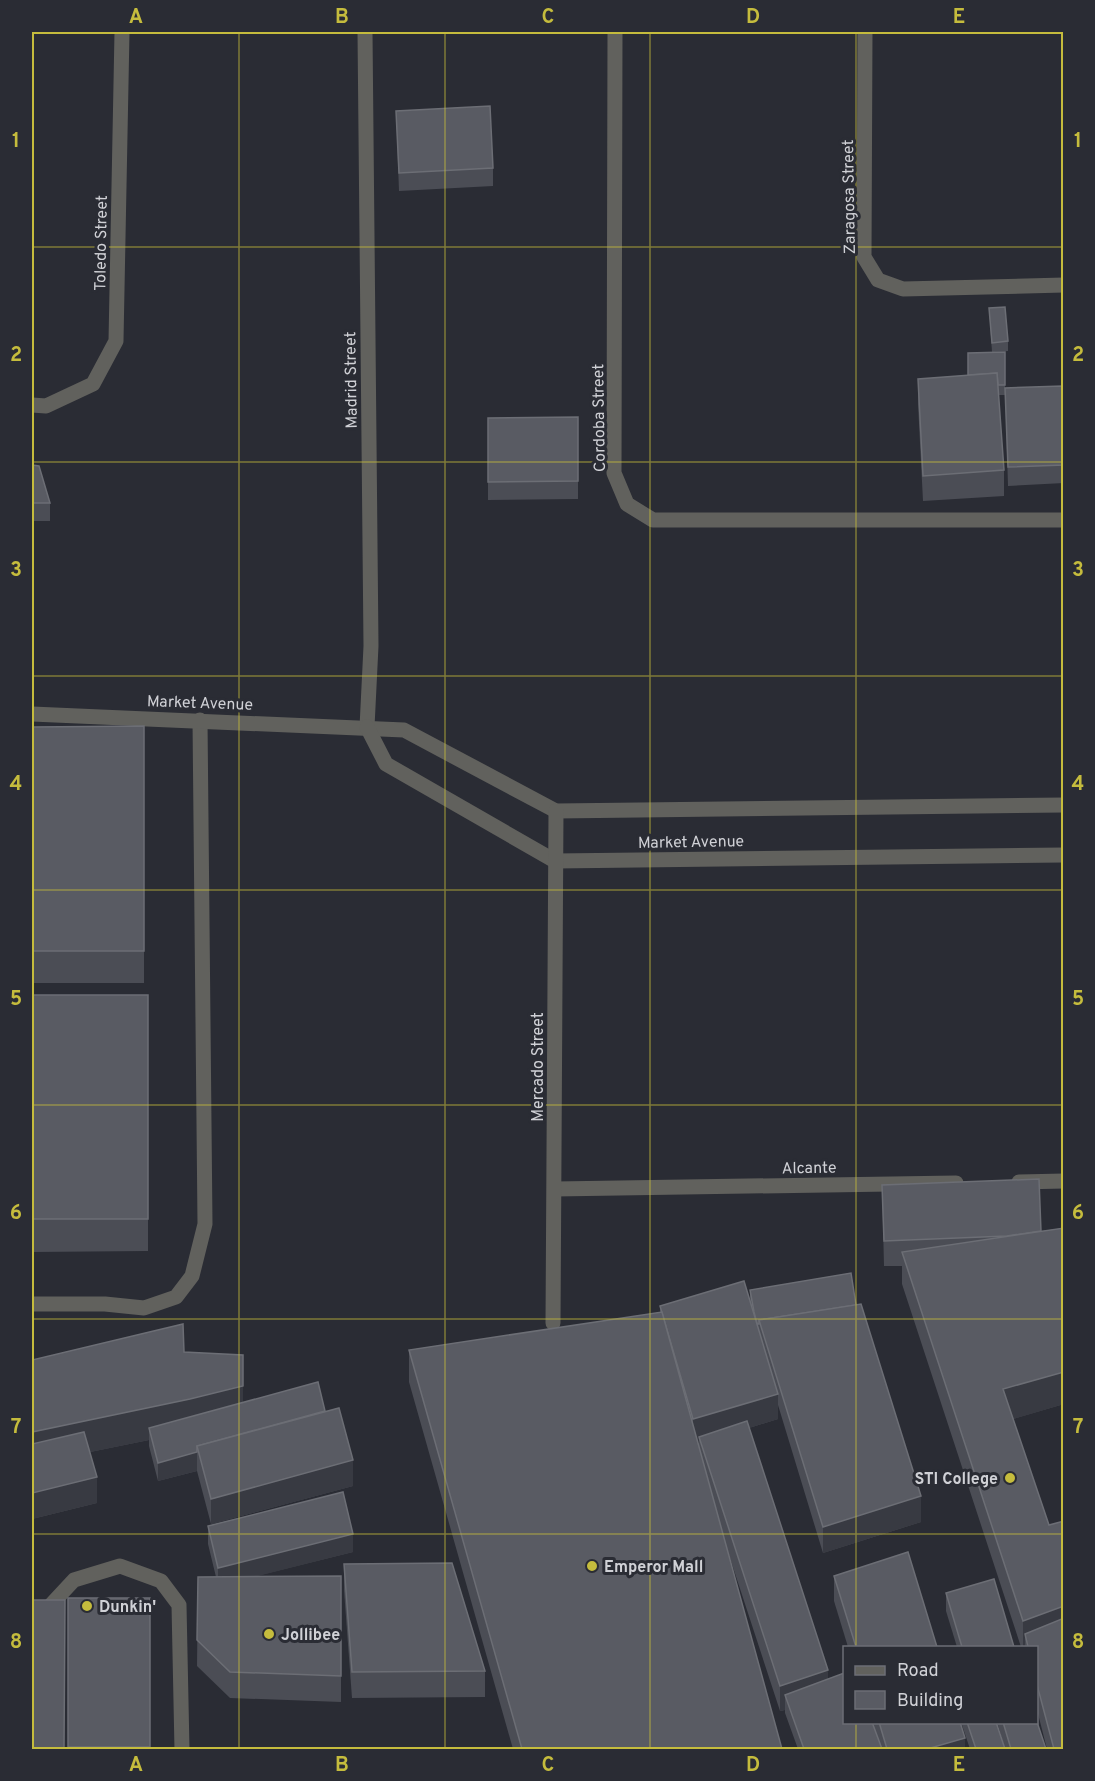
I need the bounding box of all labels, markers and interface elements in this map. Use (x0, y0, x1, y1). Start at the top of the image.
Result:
text: A (129, 5, 143, 31)
text: B (335, 5, 349, 31)
text: C (542, 5, 554, 31)
text: D (746, 5, 760, 31)
text: E (953, 5, 965, 31)
text: 1 (12, 129, 20, 155)
text: 1 (1074, 129, 1082, 155)
street label: Zaragosa Street (839, 139, 861, 255)
street label: Toledo Street (91, 195, 113, 291)
street label: Madrid Street (341, 331, 363, 429)
text: 2 (10, 343, 22, 369)
text: 2 (1072, 343, 1084, 369)
street label: Cordoba Street (589, 364, 611, 472)
text: 3 (10, 558, 22, 584)
text: 3 (1072, 558, 1084, 584)
street label: Market Avenue (146, 692, 253, 716)
text: 4 (10, 772, 22, 798)
text: 4 (1072, 772, 1084, 798)
street label: Market Avenue (638, 832, 744, 854)
text: 5 (10, 987, 22, 1013)
text: 5 (1072, 987, 1084, 1013)
street label: Mercado Street (529, 1012, 549, 1122)
street label: Alcante (781, 1159, 837, 1179)
text: 6 (10, 1201, 22, 1227)
text: 6 (1072, 1201, 1084, 1227)
text: 7 (11, 1415, 21, 1441)
text: 7 (1073, 1415, 1083, 1441)
place label: STI College (914, 1470, 998, 1490)
marker: STI College (1003, 1471, 1017, 1485)
place label: Emperor Mall (604, 1558, 703, 1578)
marker: Emperor Mall (585, 1559, 599, 1573)
place label: Dunkin' (99, 1598, 156, 1618)
marker: Dunkin' (80, 1599, 94, 1613)
place label: Jollibee (281, 1626, 340, 1646)
marker: Jollibee (262, 1627, 276, 1641)
text: 8 (10, 1630, 22, 1656)
text: 8 (1072, 1630, 1084, 1656)
legend (843, 1646, 1038, 1724)
text: Road (897, 1660, 939, 1683)
text: Building (897, 1690, 963, 1713)
text: A (129, 1753, 143, 1779)
text: B (335, 1753, 349, 1779)
text: C (542, 1753, 554, 1779)
text: D (746, 1753, 760, 1779)
text: E (953, 1753, 965, 1779)

